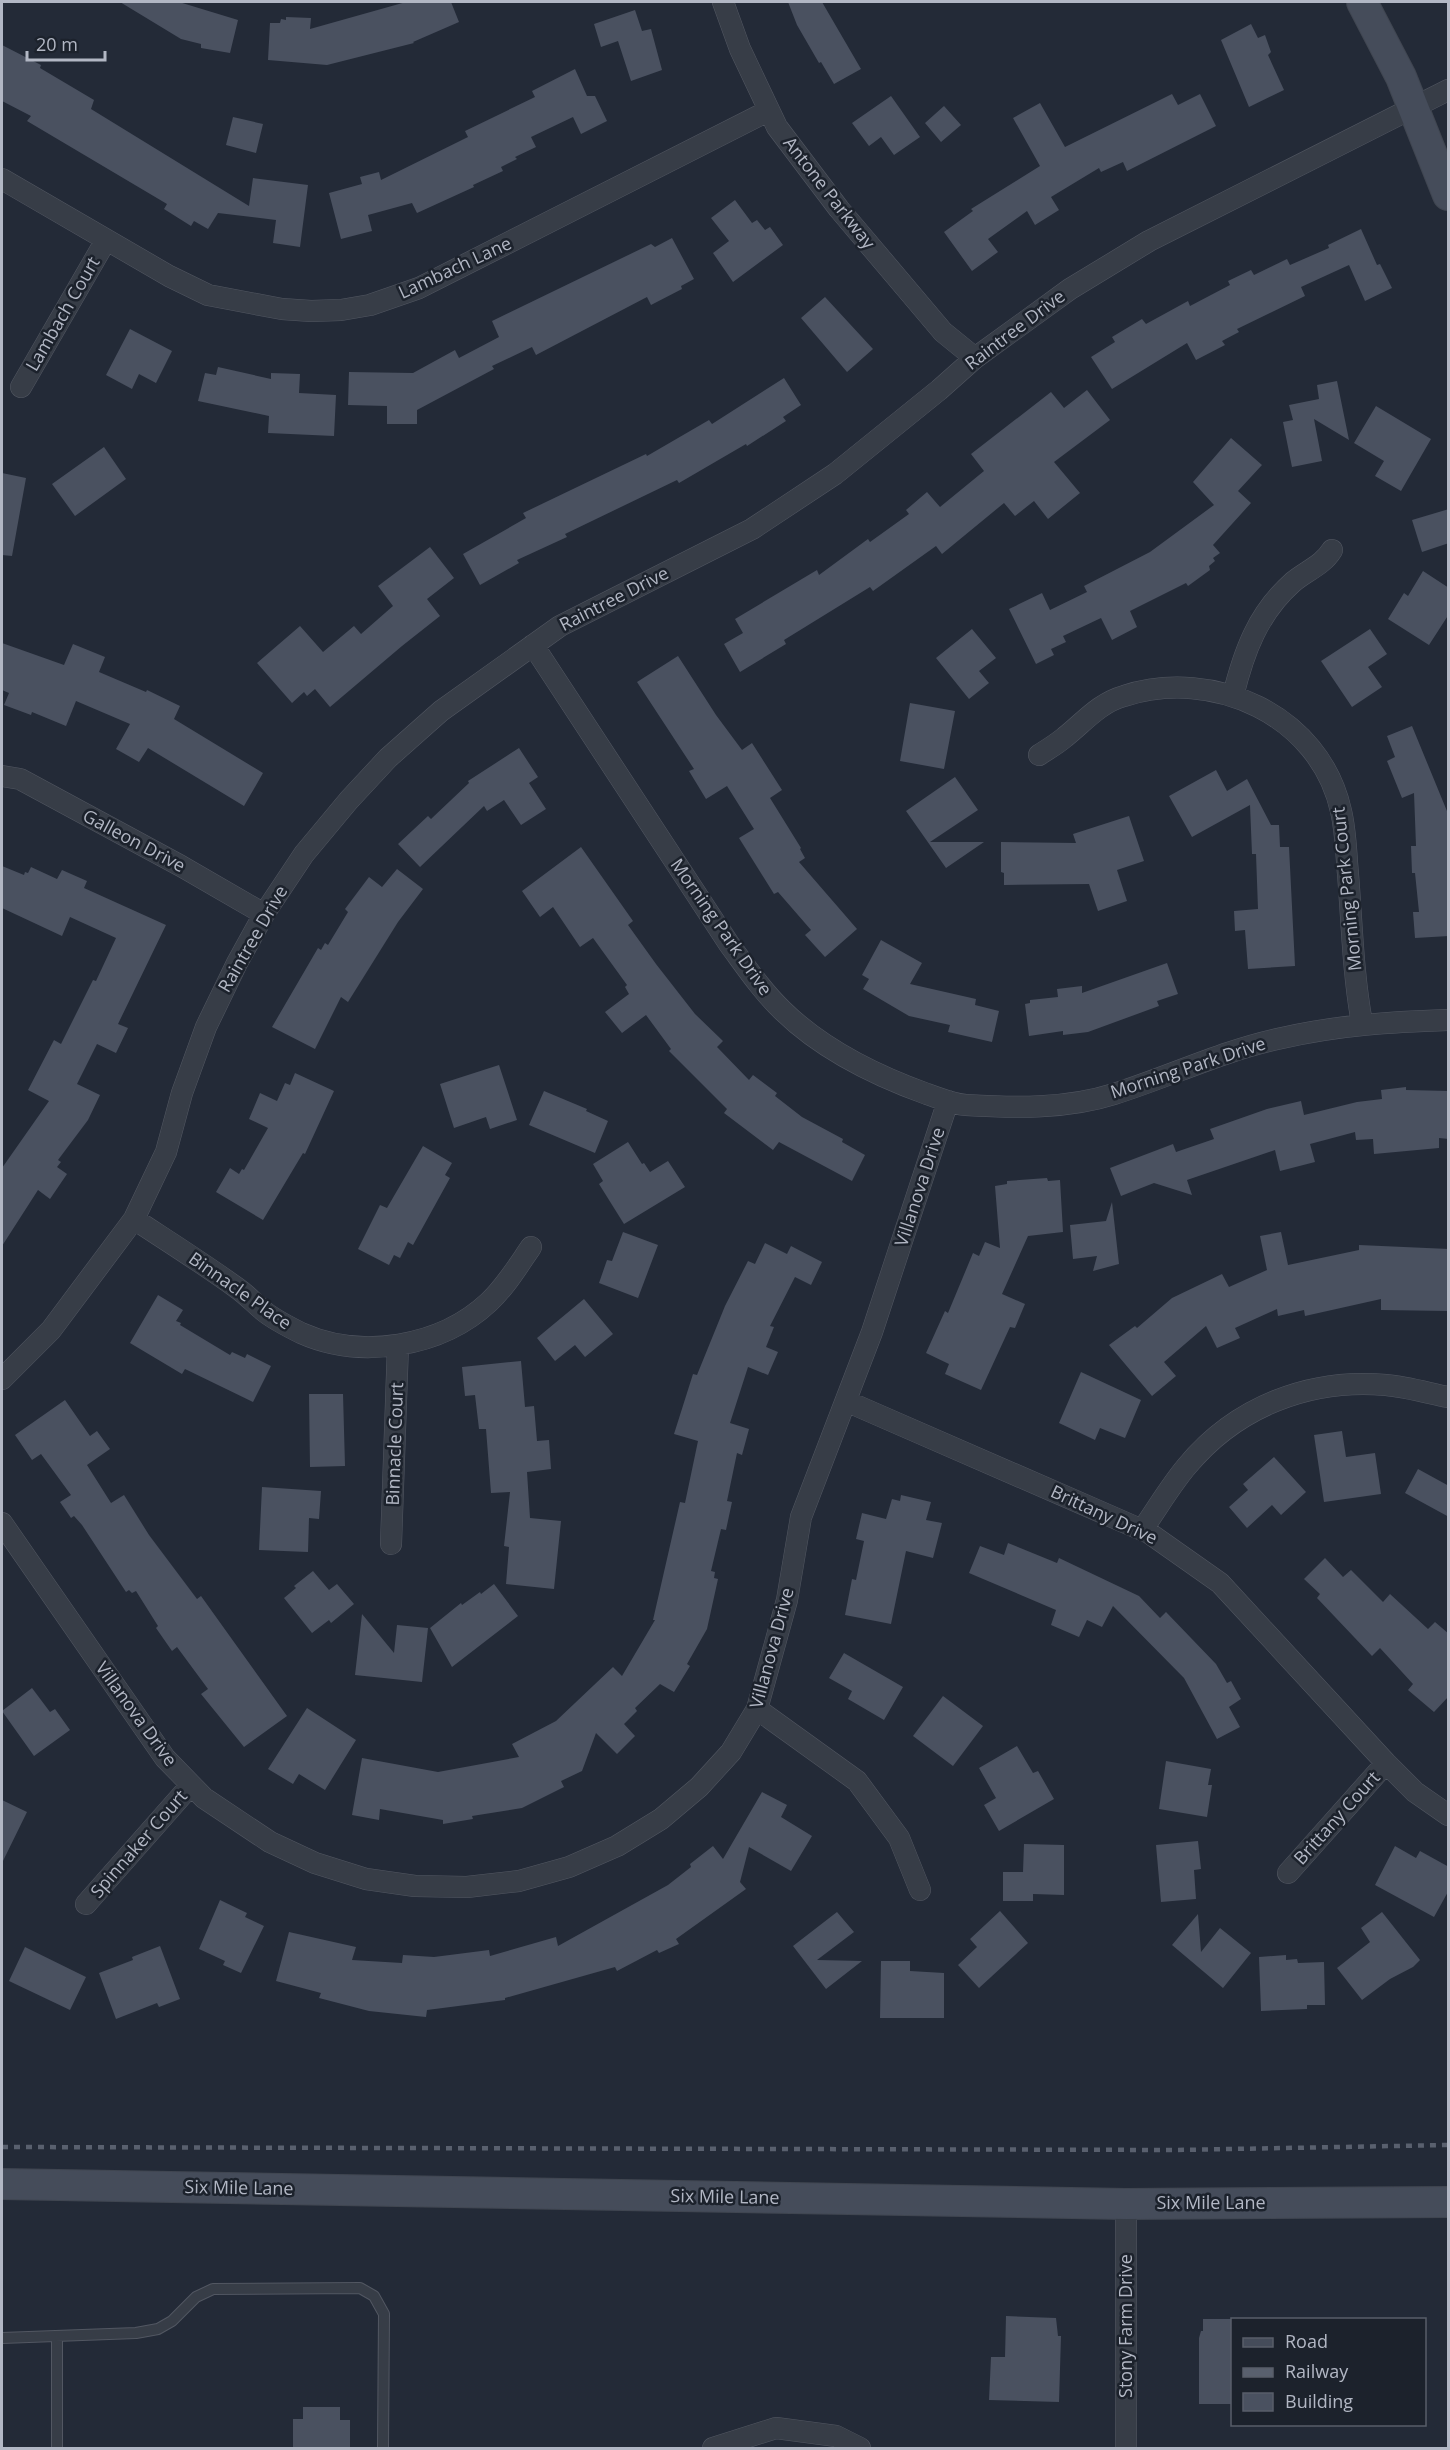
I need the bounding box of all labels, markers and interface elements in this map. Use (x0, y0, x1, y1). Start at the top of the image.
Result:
scale bar (27, 24, 105, 62)
text: 20 m (36, 32, 78, 56)
street label: Antone Parkway (778, 131, 882, 254)
street label: Lambach Lane (394, 230, 515, 304)
street label: Lambach Court (20, 252, 105, 375)
street label: Raintree Drive (959, 284, 1069, 375)
street label: Raintree Drive (555, 560, 672, 636)
street label: Galleon Drive (79, 803, 190, 877)
street label: Morning Park Court (1325, 806, 1367, 972)
street label: Morning Park Drive (666, 853, 778, 1000)
street label: Raintree Drive (212, 881, 292, 996)
street label: Morning Park Drive (1107, 1031, 1268, 1103)
street label: Villanova Drive (888, 1124, 950, 1249)
street label: Binnacle Place (184, 1246, 297, 1335)
street label: Binnacle Court (380, 1382, 408, 1506)
street label: Brittany Drive (1047, 1479, 1162, 1549)
street label: Villanova Drive (743, 1585, 799, 1711)
street label: Villanova Drive (91, 1656, 183, 1771)
street label: Brittany Court (1288, 1765, 1385, 1869)
street label: Spinnaker Court (85, 1784, 192, 1903)
street label: Six Mile Lane (184, 2174, 294, 2200)
street label: Six Mile Lane (670, 2183, 780, 2209)
street label: Six Mile Lane (1156, 2190, 1266, 2214)
street label: Stony Farm Drive (1113, 2254, 1137, 2398)
legend (1231, 2318, 1426, 2426)
text: Road (1285, 2329, 1328, 2353)
text: Railway (1285, 2359, 1349, 2383)
text: Building (1285, 2389, 1353, 2413)

